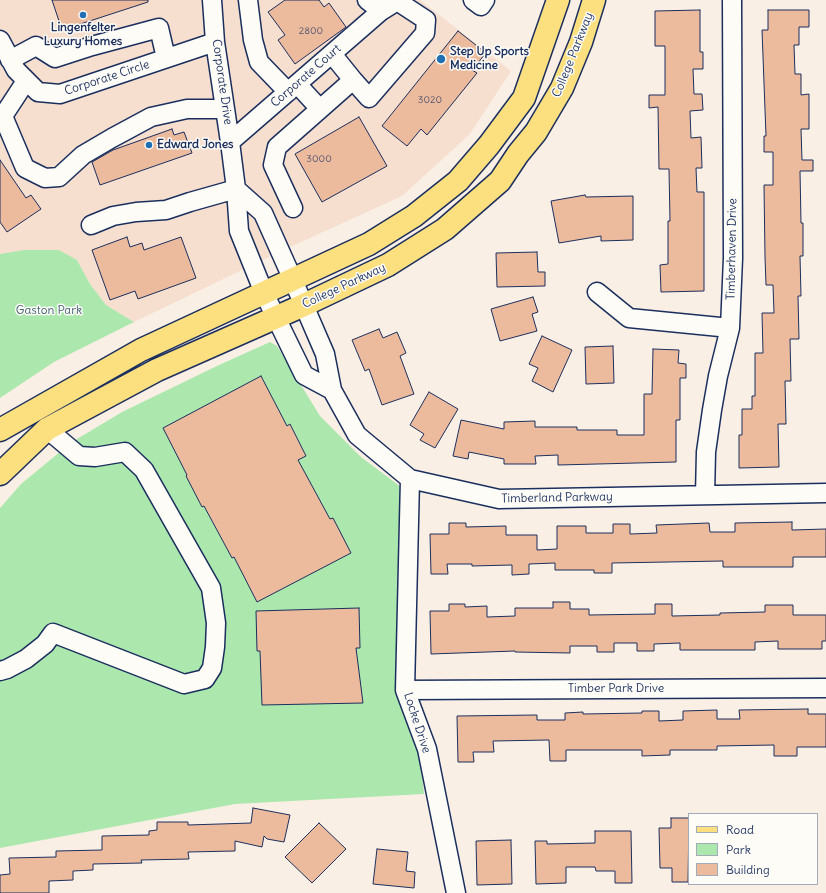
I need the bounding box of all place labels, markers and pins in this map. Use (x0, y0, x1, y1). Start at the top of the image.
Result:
marker: Lingenfelter Luxury Homes (78, 10, 88, 20)
place label: Lingenfelter Luxury Homes (44, 21, 122, 49)
place label: Step Up Sports Medicine (450, 45, 529, 73)
marker: Step Up Sports Medicine (435, 53, 447, 65)
place label: Edward Jones (157, 138, 234, 152)
marker: Edward Jones (144, 140, 154, 150)

